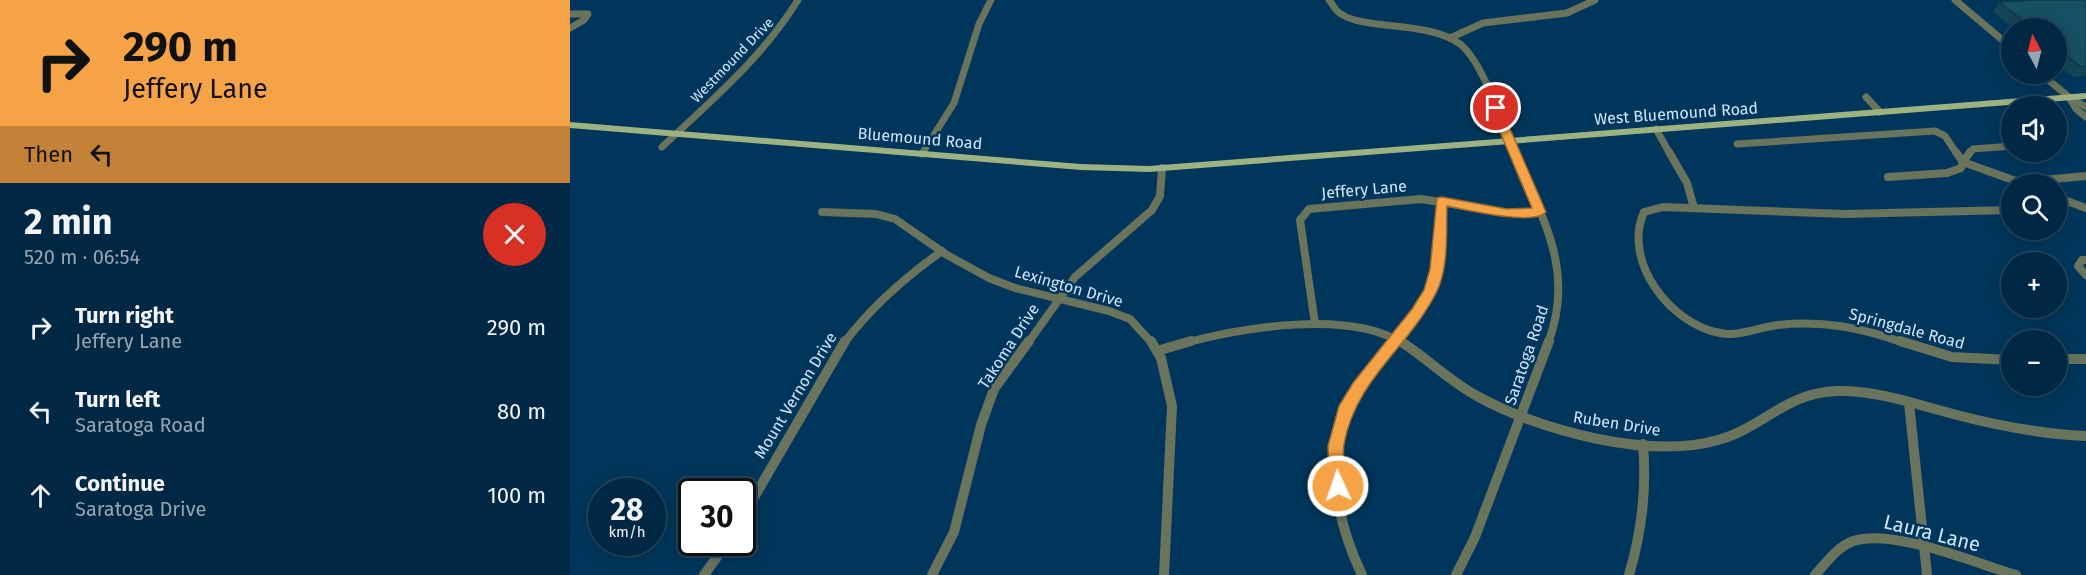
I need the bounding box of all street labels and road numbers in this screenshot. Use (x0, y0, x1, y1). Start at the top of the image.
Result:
street label: Westmound Drive (687, 14, 777, 107)
street label: West Bluemound Road (1593, 98, 1759, 129)
street label: Bluemound Road (857, 124, 983, 153)
street label: Jeffery Lane (1320, 176, 1408, 203)
street label: Lexington Drive (1012, 262, 1125, 311)
street label: Takoma Drive (974, 300, 1043, 392)
street label: Saratoga Road (1500, 303, 1552, 408)
street label: Springdale Road (1847, 304, 1967, 353)
street label: Mount Vernon Drive (750, 329, 841, 462)
street label: Ruben Drive (1572, 407, 1662, 440)
street label: Laura Lane (1881, 509, 1983, 557)

